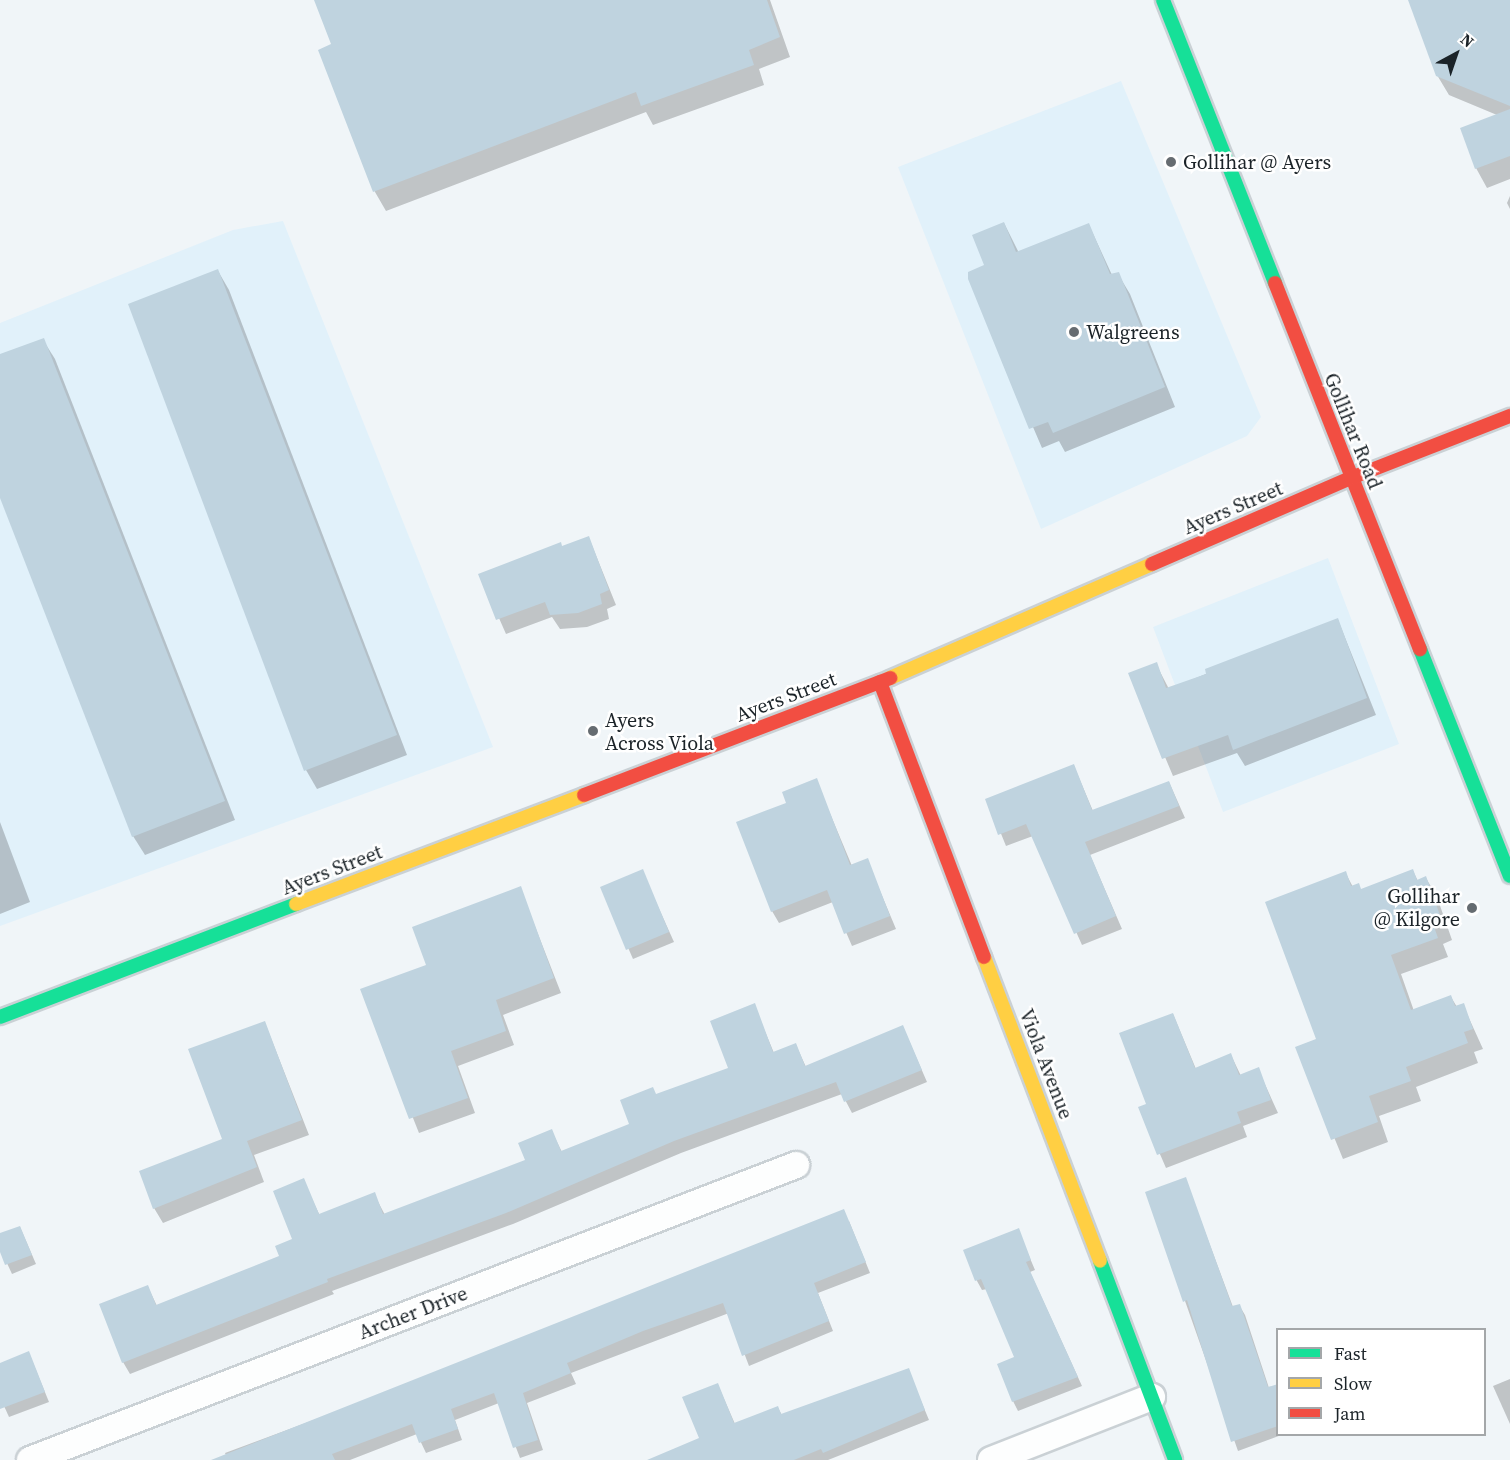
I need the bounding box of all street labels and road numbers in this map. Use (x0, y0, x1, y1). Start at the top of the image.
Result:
street label: Gollihar Road (1319, 370, 1387, 492)
street label: Ayers Street (1180, 476, 1286, 540)
street label: Ayers Street (732, 667, 840, 727)
street label: Ayers Street (278, 840, 386, 900)
street label: Viola Avenue (1014, 1006, 1078, 1122)
street label: Archer Drive (355, 1281, 471, 1345)

